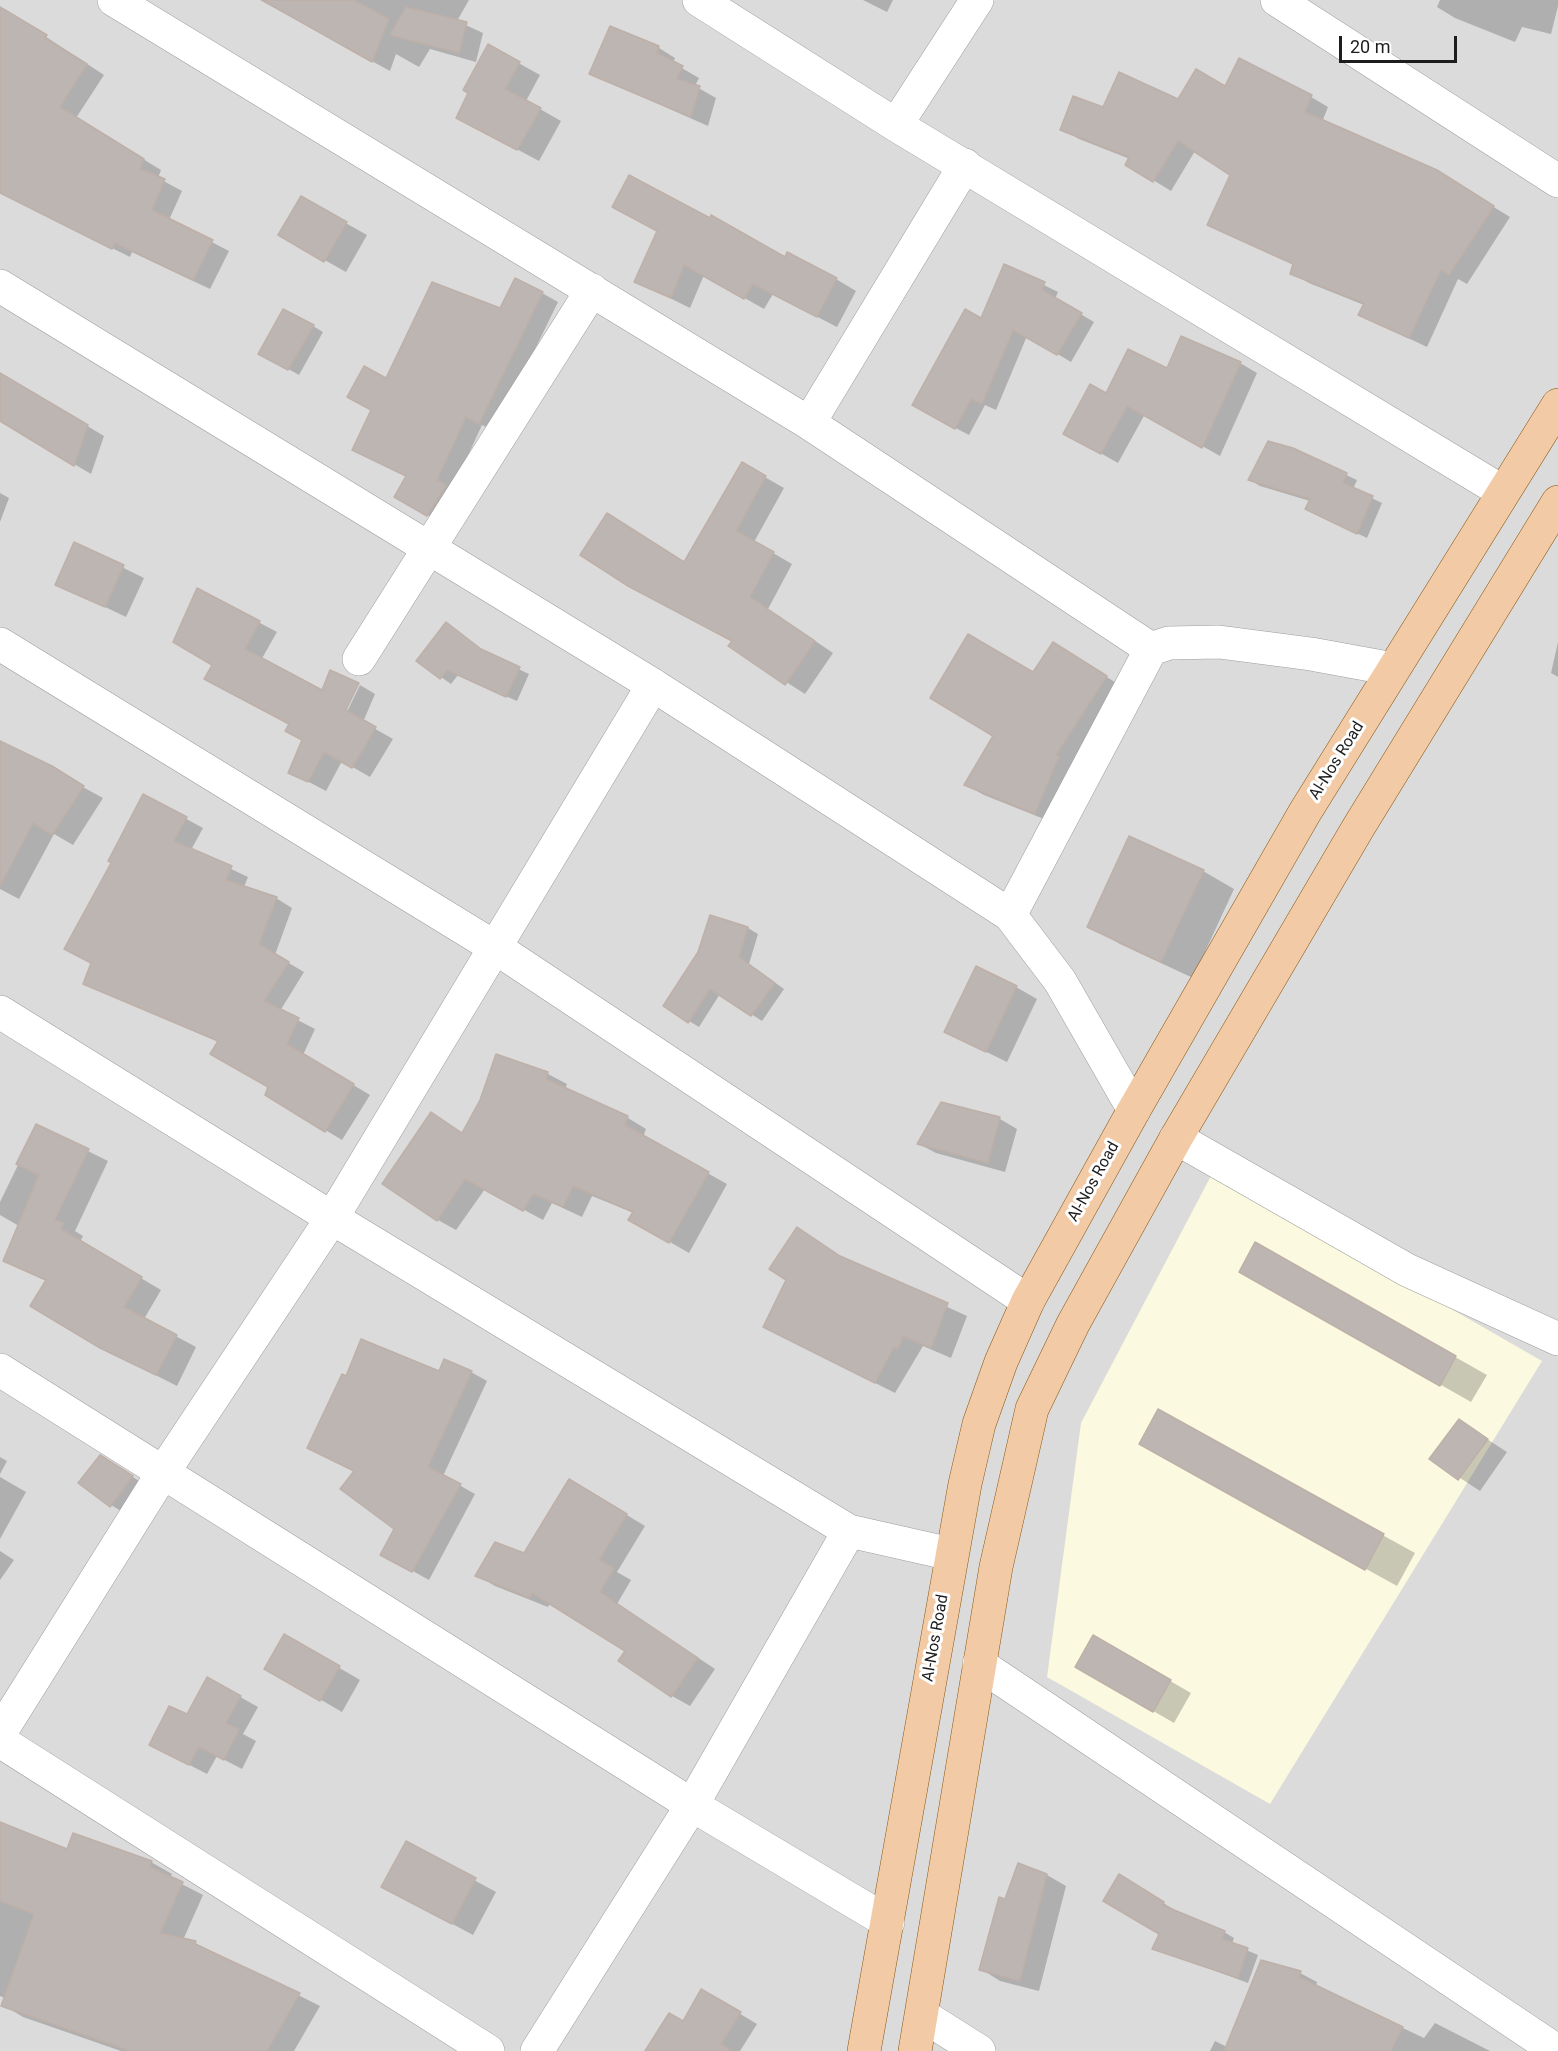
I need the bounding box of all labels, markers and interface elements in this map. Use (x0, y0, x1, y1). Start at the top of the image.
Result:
scale bar (1342, 24, 1460, 62)
text: 20 m (1350, 36, 1390, 57)
street label: Al-Nos Road (1305, 719, 1369, 803)
street label: Al-Nos Road (1064, 1139, 1124, 1225)
street label: Al-Nos Road (919, 1593, 953, 1683)

